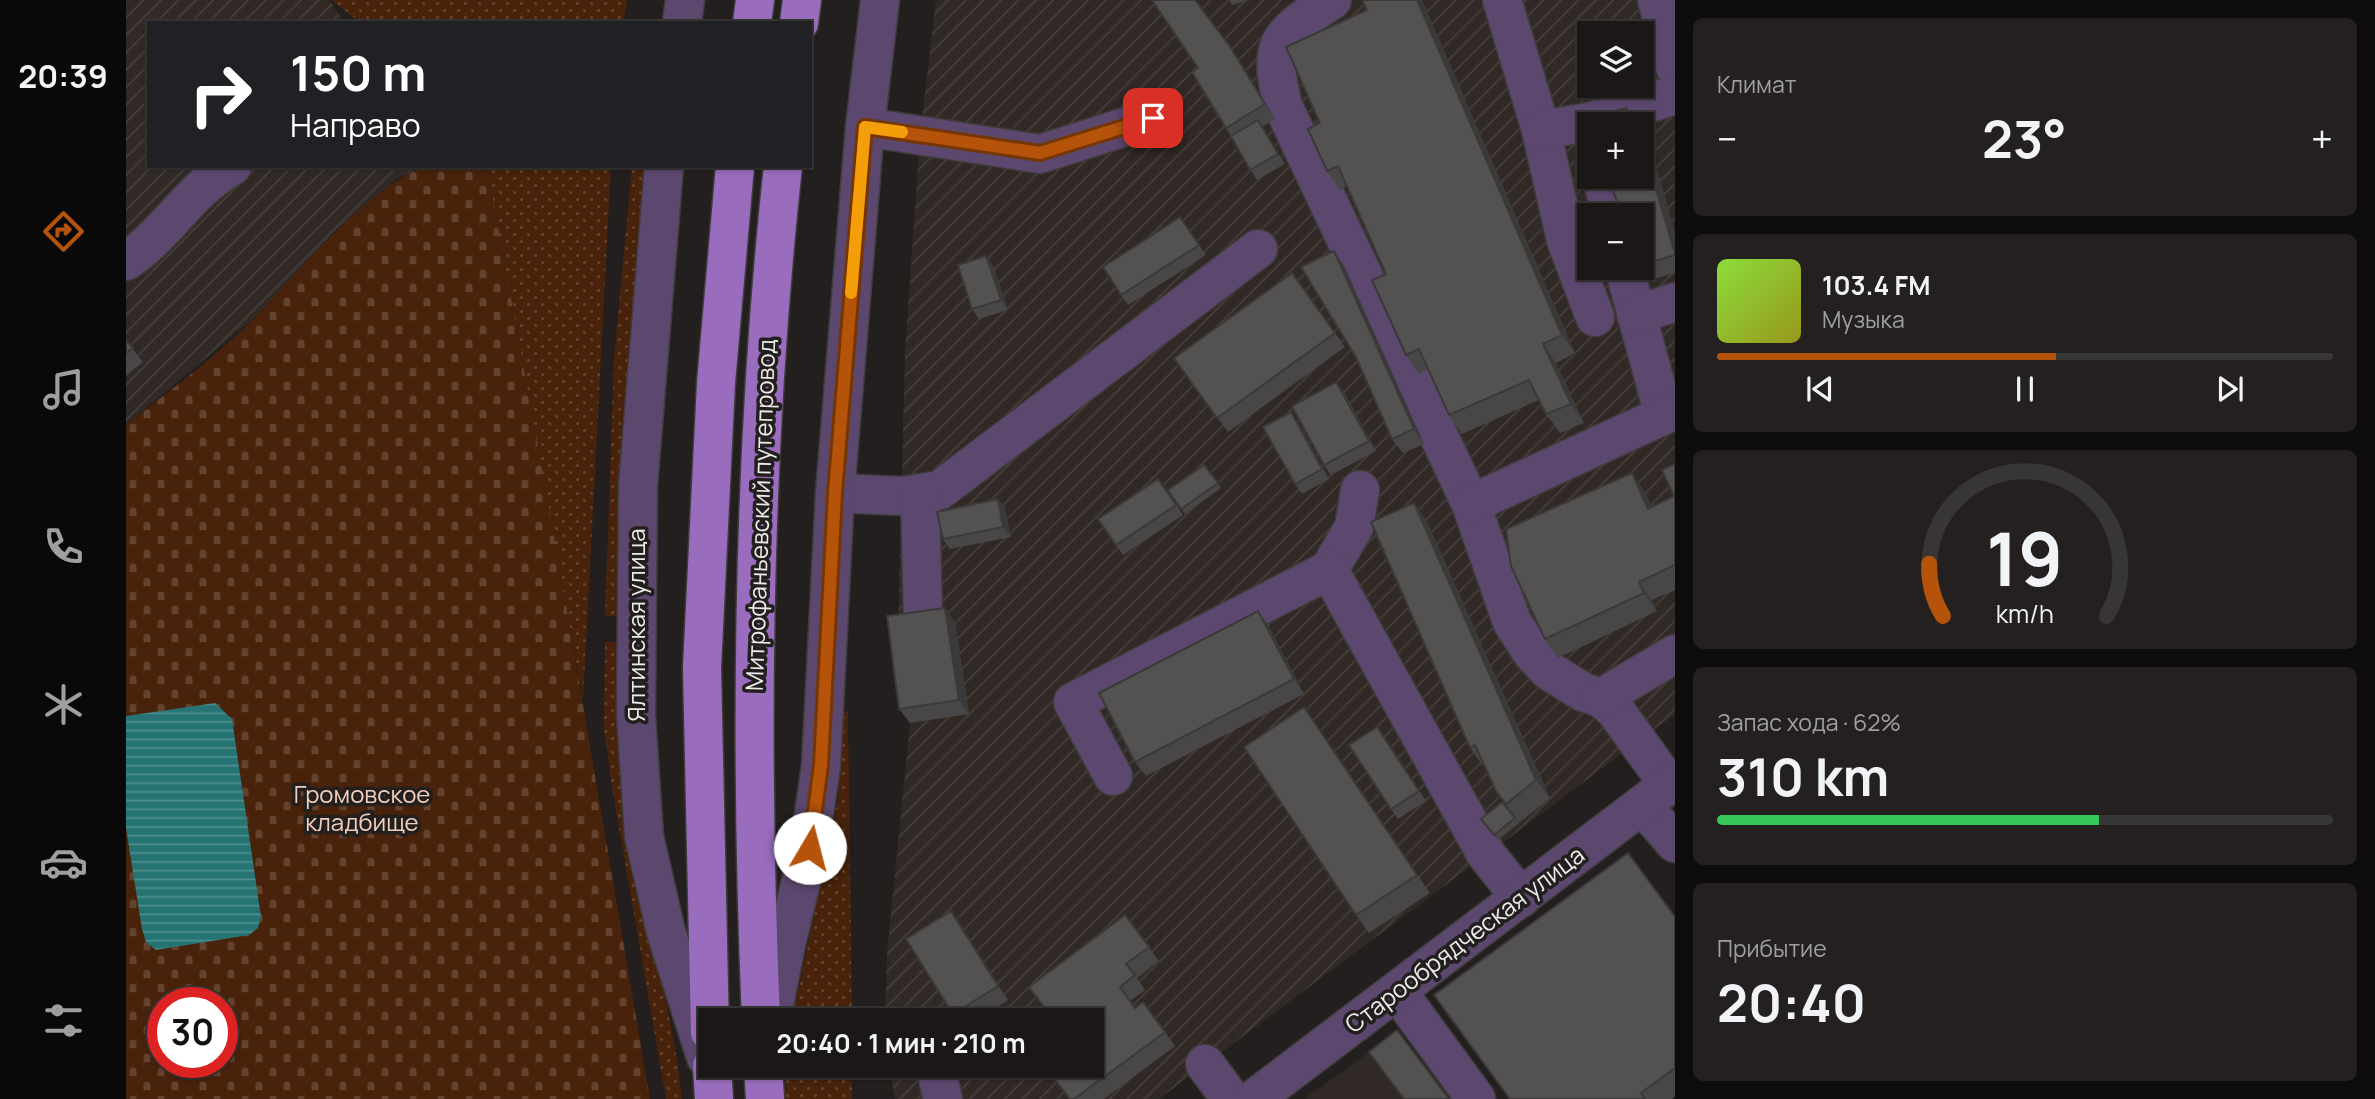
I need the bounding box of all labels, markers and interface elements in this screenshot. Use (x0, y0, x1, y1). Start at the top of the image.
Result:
map controls (1577, 21, 1654, 280)
button: layers (1577, 21, 1654, 98)
text: 150 m (290, 39, 426, 106)
icon: right (175, 49, 266, 140)
text: 20:39 (18, 54, 108, 98)
text: Климат (1717, 68, 1796, 100)
pin (1123, 88, 1183, 148)
icon: arrive (1134, 99, 1172, 137)
text: Направо (290, 103, 421, 147)
text: 23° (1982, 103, 2067, 174)
button: + (1577, 112, 1654, 189)
text: − (1717, 112, 1738, 164)
text: + (2311, 112, 2333, 164)
button: − (1577, 203, 1654, 280)
icon: directions (39, 207, 88, 256)
text: 103.4 FM (1822, 267, 1930, 303)
text: Музыка (1822, 303, 1905, 335)
street label: Митрофаньевский путепровод (737, 338, 782, 692)
icon: music (39, 365, 88, 414)
icon: previous (1801, 370, 1839, 408)
icon: pause (2006, 370, 2044, 408)
icon: next (2211, 370, 2249, 408)
text: 19 (1986, 508, 2064, 608)
icon: phone (39, 522, 88, 571)
street label: Ялтинская улица (619, 528, 652, 722)
text: km/h (1996, 595, 2054, 630)
icon: climate (39, 680, 88, 729)
text: Запас хода · 62% (1717, 706, 1901, 738)
text: 310 km (1717, 741, 1889, 812)
park label: Громовское кладбище (294, 777, 430, 838)
position arrow (773, 811, 847, 885)
icon: car (39, 838, 88, 887)
street label: Старообрядческая улица (1338, 838, 1591, 1040)
text: Прибытие (1717, 932, 1827, 964)
text: 20:40 (1717, 967, 1866, 1038)
speed limit sign: 30 (147, 987, 238, 1078)
icon: filters (39, 996, 88, 1045)
text: 20:40 · 1 мин · 210 m (776, 1025, 1026, 1061)

